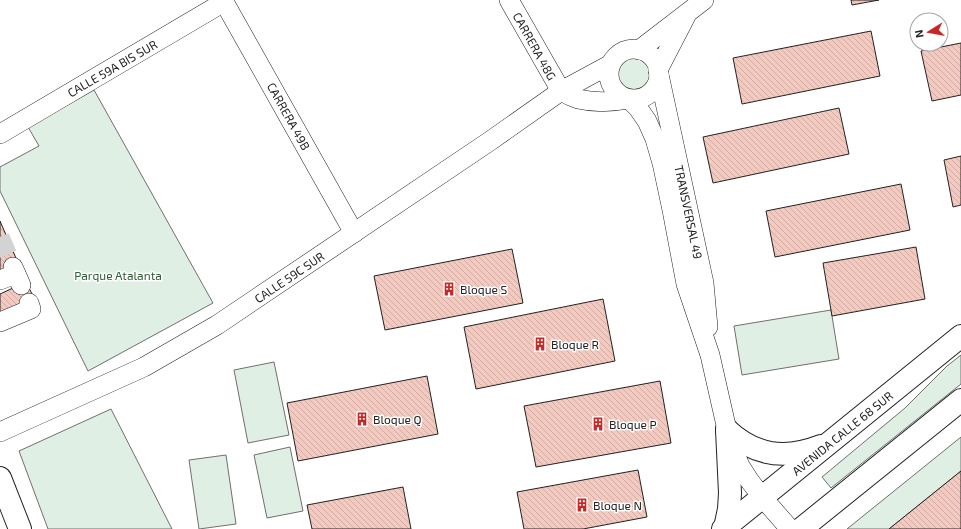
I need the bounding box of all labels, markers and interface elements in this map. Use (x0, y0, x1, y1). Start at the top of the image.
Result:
street label: CARRERA 48G (511, 10, 559, 82)
north arrow (909, 12, 949, 52)
text: N (912, 29, 926, 39)
street label: CALLE 59A BIS SUR (65, 37, 159, 99)
street label: CARRERA 49B (265, 80, 313, 152)
street label: TRANSVERSAL 49 (672, 164, 706, 260)
street label: CALLE 59C SUR (252, 249, 326, 305)
park label: Parque Atalanta (74, 268, 162, 282)
building icon: Bloque S (441, 281, 457, 297)
place label: Bloque S (460, 282, 508, 296)
building icon: Bloque R (532, 336, 548, 352)
place label: Bloque R (551, 337, 599, 351)
street label: AVENIDA CALLE 68 SUR (789, 388, 895, 478)
building icon: Bloque Q (354, 411, 370, 427)
place label: Bloque Q (373, 412, 422, 427)
building icon: Bloque P (590, 416, 606, 432)
place label: Bloque P (609, 417, 657, 431)
building icon: Bloque N (574, 497, 590, 513)
place label: Bloque N (593, 498, 642, 512)

